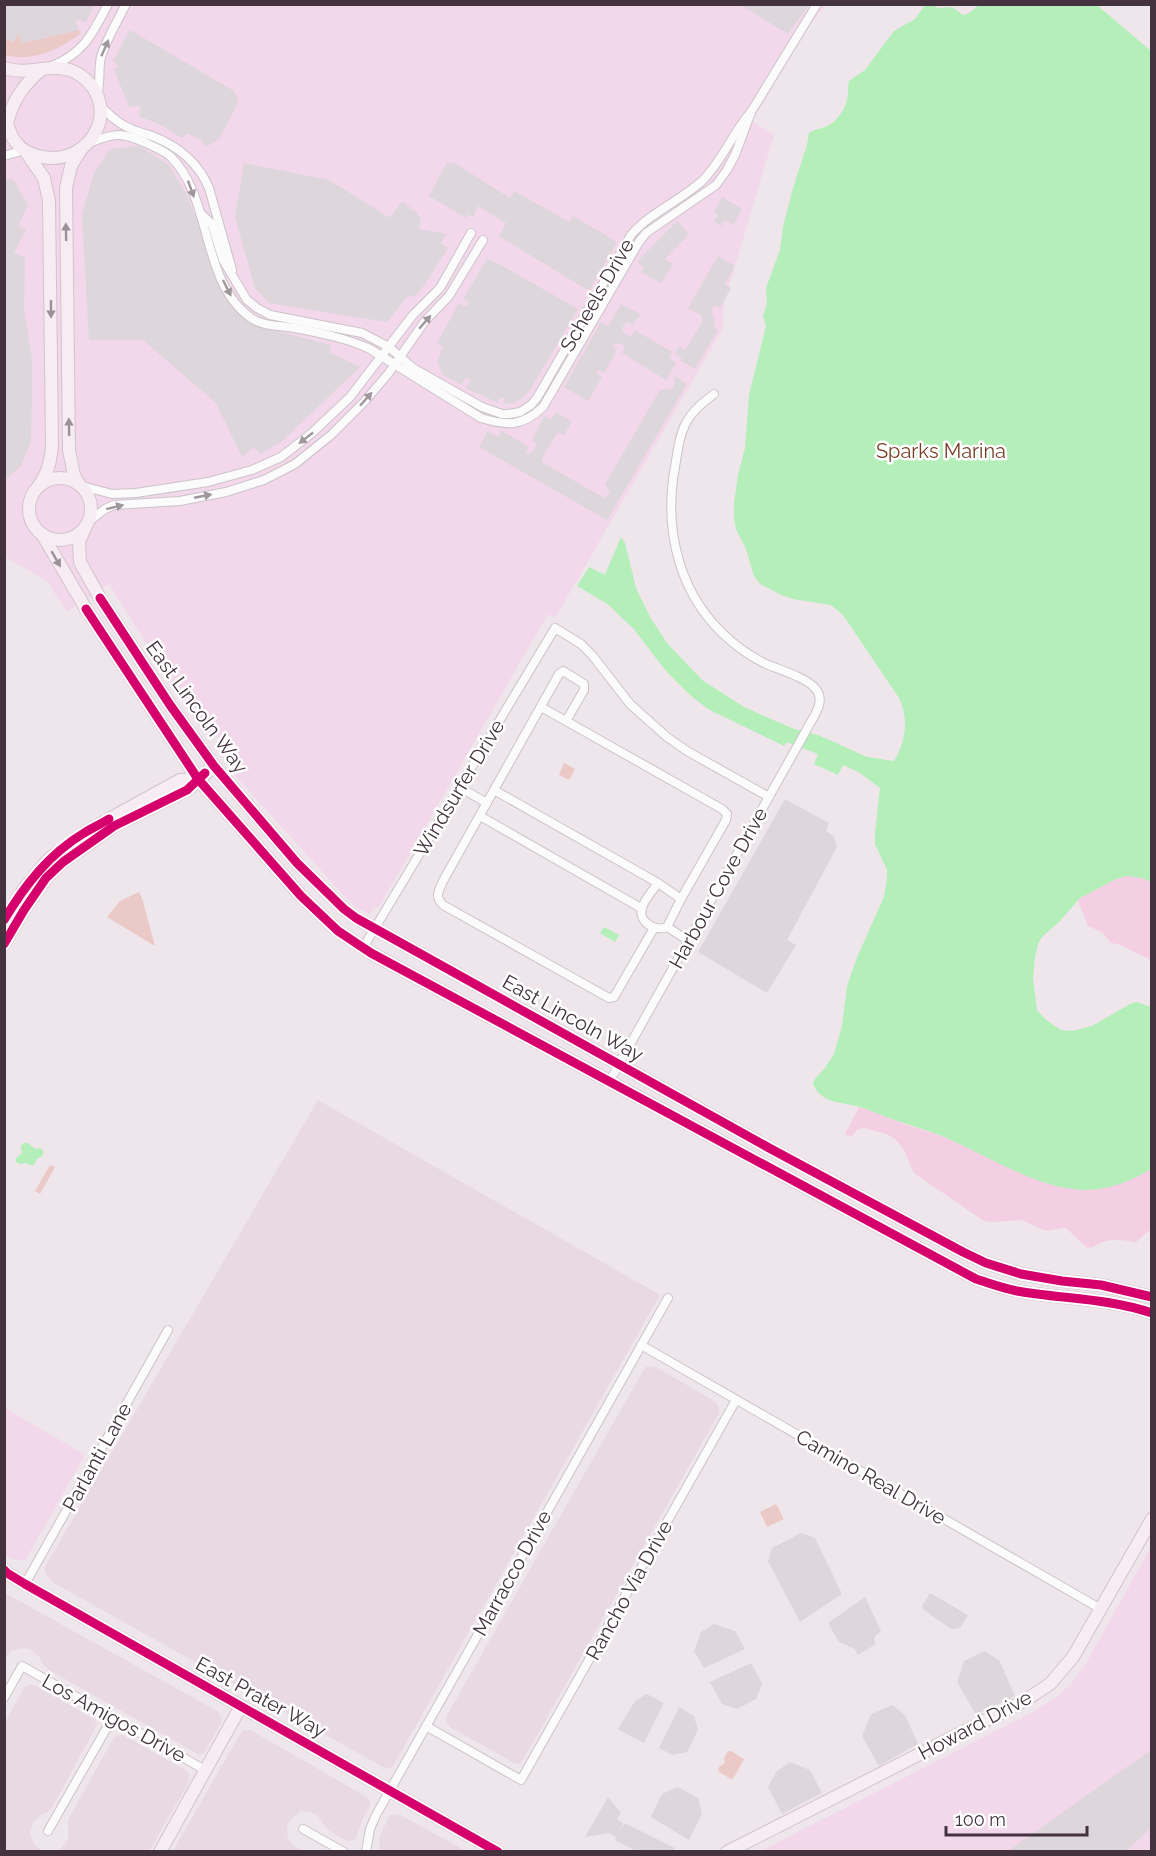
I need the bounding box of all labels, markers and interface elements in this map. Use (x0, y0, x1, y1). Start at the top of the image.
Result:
one-way arrow (101, 40, 110, 57)
one-way arrow (187, 180, 197, 198)
one-way arrow (62, 222, 71, 241)
street label: Scheels Drive (555, 234, 639, 356)
one-way arrow (222, 279, 231, 296)
one-way arrow (46, 300, 56, 319)
one-way arrow (418, 315, 431, 330)
one-way arrow (359, 392, 372, 407)
one-way arrow (64, 417, 74, 436)
one-way arrow (298, 431, 314, 444)
park label: Sparks Marina (876, 439, 1006, 463)
one-way arrow (193, 491, 212, 501)
one-way arrow (106, 502, 124, 511)
one-way arrow (50, 551, 61, 567)
street label: East Lincoln Way (141, 636, 253, 778)
street label: Windsurfer Drive (409, 715, 509, 861)
street label: Harbour Cove Drive (664, 803, 772, 973)
street label: East Lincoln Way (498, 969, 648, 1067)
street label: Parlanti Lane (57, 1398, 137, 1515)
street label: Camino Real Drive (792, 1424, 950, 1530)
street label: Marracco Drive (468, 1506, 556, 1640)
street label: Rancho Via Drive (581, 1516, 677, 1664)
street label: East Prater Way (192, 1651, 330, 1743)
street label: Los Amigos Drive (38, 1669, 190, 1768)
street label: Howard Drive (914, 1685, 1036, 1765)
scale bar (946, 1799, 1087, 1837)
text: 100 m (955, 1809, 1006, 1830)

